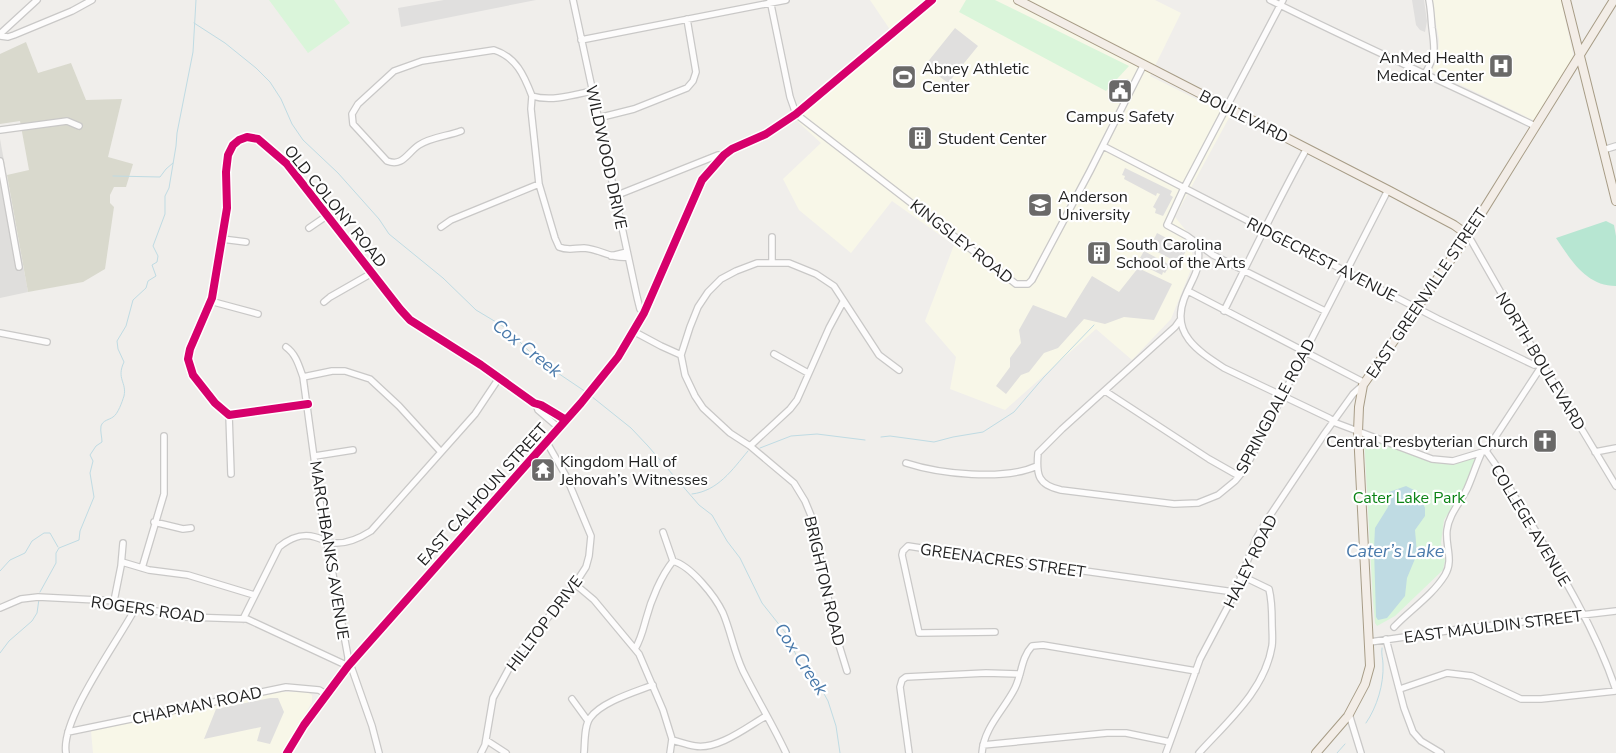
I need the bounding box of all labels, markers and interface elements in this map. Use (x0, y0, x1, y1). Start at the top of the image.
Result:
place label: AnMed Health Medical Center (1377, 47, 1484, 87)
hospital icon: AnMed Health Medical Center (1488, 53, 1514, 79)
place label: Abney Athletic Center (922, 58, 1029, 98)
sports icon: Abney Athletic Center (891, 64, 917, 90)
public building icon: Campus Safety (1107, 78, 1133, 104)
street label: WILDWOOD DRIVE (580, 83, 632, 231)
street label: BOULEVARD (1195, 85, 1292, 149)
place label: Campus Safety (1066, 106, 1175, 128)
building icon: Student Center (907, 125, 933, 151)
place label: Student Center (938, 128, 1047, 150)
street label: OLD COLONY ROAD (279, 141, 392, 273)
place label: Anderson University (1058, 186, 1131, 226)
school or university icon: Anderson University (1027, 192, 1053, 218)
street label: KINGSLEY ROAD (905, 195, 1017, 289)
street label: EAST GREENVILLE STREET (1362, 204, 1492, 383)
street label: RIDGECREST AVENUE (1243, 213, 1400, 307)
place label: South Carolina School of the Arts (1116, 234, 1246, 274)
building icon: South Carolina School of the Arts (1086, 240, 1112, 266)
street label: NORTH BOULEVARD (1490, 288, 1590, 435)
water label: Cox Creek (487, 313, 567, 383)
street label: SPRINGDALE ROAD (1231, 335, 1321, 478)
street label: EAST CALHOUN STREET (413, 418, 553, 571)
church icon: Central Presbyterian Church (1532, 428, 1558, 454)
place label: Central Presbyterian Church (1326, 431, 1528, 453)
place label: Kingdom Hall of Jehovah’s Witnesses (559, 451, 708, 491)
temple icon: Kingdom Hall of Jehovah’s Witnesses (530, 457, 556, 483)
street label: MARCHBANKS AVENUE (304, 459, 354, 641)
street label: COLLEGE AVENUE (1485, 461, 1575, 590)
park label: Cater Lake Park (1353, 487, 1466, 509)
street label: HALEY ROAD (1219, 511, 1283, 612)
street label: BRIGHTON ROAD (798, 514, 850, 648)
street label: GREENACRES STREET (919, 538, 1087, 584)
water label: Cater’s Lake (1346, 539, 1445, 563)
street label: HILLTOP DRIVE (502, 571, 588, 676)
street label: ROGERS ROAD (90, 591, 206, 629)
street label: EAST MAULDIN STREET (1403, 605, 1584, 649)
water label: Cox Creek (769, 618, 834, 701)
street label: CHAPMAN ROAD (130, 681, 264, 730)

